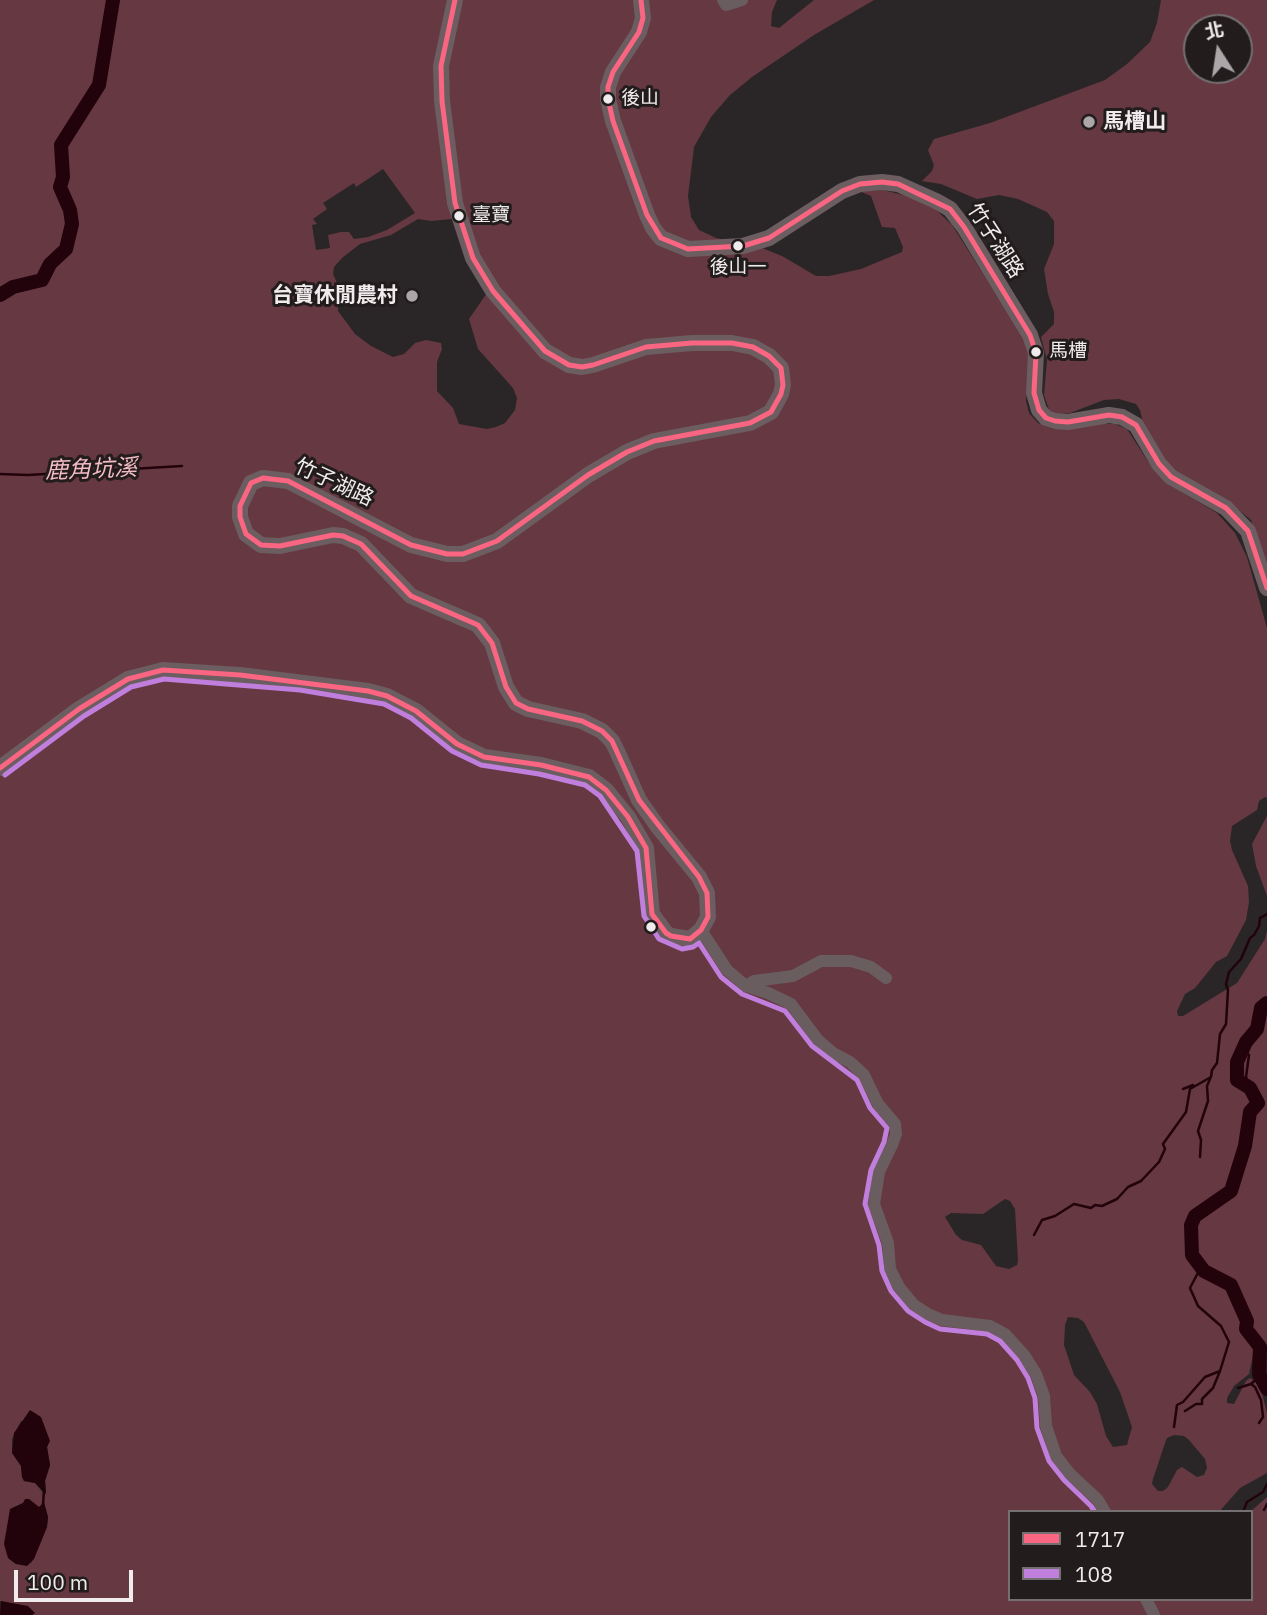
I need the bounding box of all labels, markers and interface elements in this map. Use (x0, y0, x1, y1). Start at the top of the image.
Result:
north arrow (1183, 14, 1253, 84)
text: 北 (1202, 17, 1226, 44)
place label: 後山 (621, 88, 659, 110)
marker: 後山 (601, 92, 615, 106)
place label: 馬槽山 (1103, 109, 1166, 135)
marker: 馬槽山 (1081, 114, 1097, 130)
street label: 竹子湖路 (962, 199, 1028, 283)
place label: 臺寶 (472, 205, 510, 227)
marker: 臺寶 (452, 209, 466, 223)
marker: 後山一 (731, 239, 745, 253)
place label: 後山一 (710, 257, 766, 279)
place label: 台寶休閒農村 (272, 283, 398, 309)
marker: 台寶休閒農村 (404, 288, 420, 304)
place label: 馬槽 (1049, 341, 1087, 363)
marker: 馬槽 (1029, 345, 1043, 359)
street label: 竹子湖路 (291, 454, 377, 512)
water label: 鹿角坑溪 (45, 455, 137, 485)
unlabelled marker (644, 920, 658, 934)
legend (1008, 1510, 1253, 1601)
text: 1717 (1075, 1525, 1125, 1553)
scale bar (18, 1556, 136, 1600)
text: 108 (1075, 1560, 1113, 1588)
text: 100 m (27, 1568, 88, 1596)

